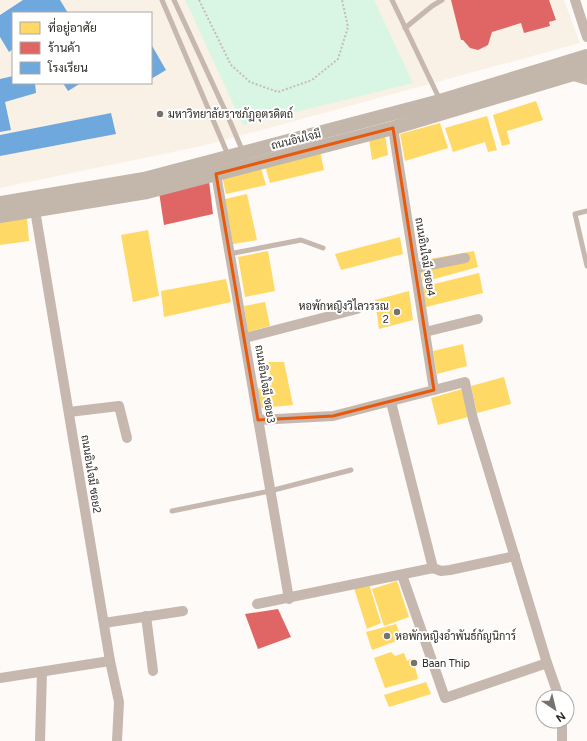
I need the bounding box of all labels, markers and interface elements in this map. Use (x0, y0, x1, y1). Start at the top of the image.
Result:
legend (12, 12, 152, 84)
text: ที่อยู่อาศัย (48, 17, 97, 36)
text: ร้านค้า (48, 41, 80, 55)
text: โรงเรียน (47, 60, 88, 75)
place label: มหาวิทยาลัยราชภัฏอุตรดิตถ์ (168, 106, 293, 123)
marker: มหาวิทยาลัยราชภัฏอุตรดิตถ์ (155, 109, 165, 119)
street label: ถนนอินใจมี (269, 126, 322, 152)
street label: ถนนอินใจมี ซอย4 (412, 216, 440, 298)
place label: หอพักหญิงวิไลวรรณ 2 (298, 298, 389, 326)
marker: หอพักหญิงวิไลวรรณ 2 (392, 307, 402, 317)
street label: ถนนอินใจมี ซอย3 (252, 344, 280, 424)
street label: ถนนอินใจมี ซอย2 (78, 434, 106, 514)
place label: หอพักหญิงอำพันธ์กัญนิการ์ (395, 628, 516, 643)
marker: หอพักหญิงอำพันธ์กัญนิการ์ (382, 631, 392, 641)
place label: Baan Thip (422, 657, 471, 670)
marker: Baan Thip (409, 658, 419, 668)
north arrow (535, 689, 575, 729)
text: N (553, 709, 568, 725)

